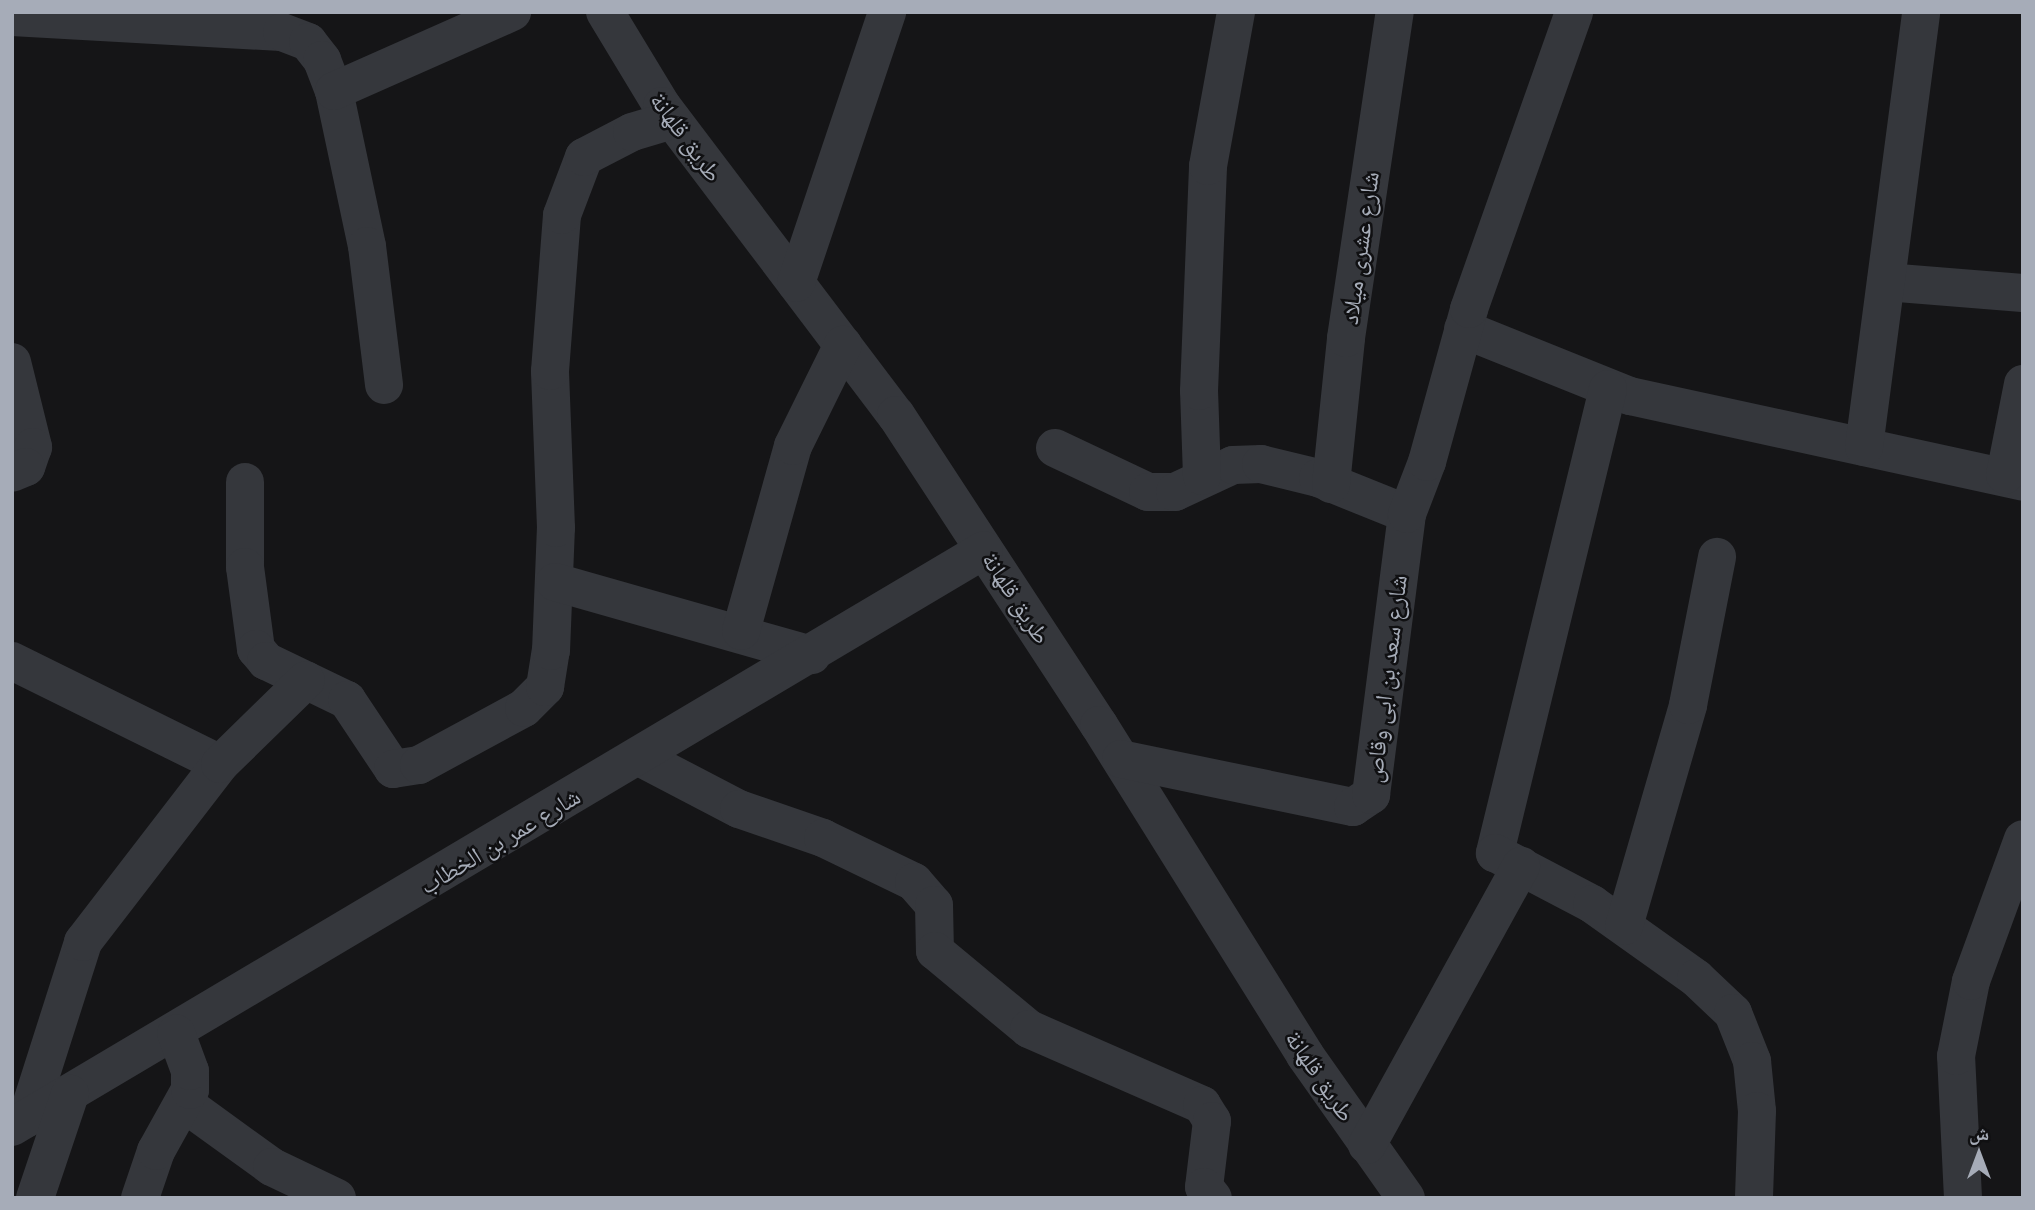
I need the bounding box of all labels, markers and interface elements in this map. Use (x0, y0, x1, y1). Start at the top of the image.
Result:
street label: طريق قلهانة (644, 87, 728, 187)
street label: شارع عشرى ميلاد (1335, 170, 1385, 326)
street label: طريق قلهانة (976, 547, 1056, 649)
street label: شارع سعد بن ابى وقاص (1359, 573, 1413, 785)
street label: شارع عمر بن الخطاب (415, 782, 585, 900)
street label: طريق قلهانة (1279, 1025, 1361, 1127)
north arrow (1944, 1119, 2014, 1189)
text: ش (1969, 1122, 1989, 1144)

